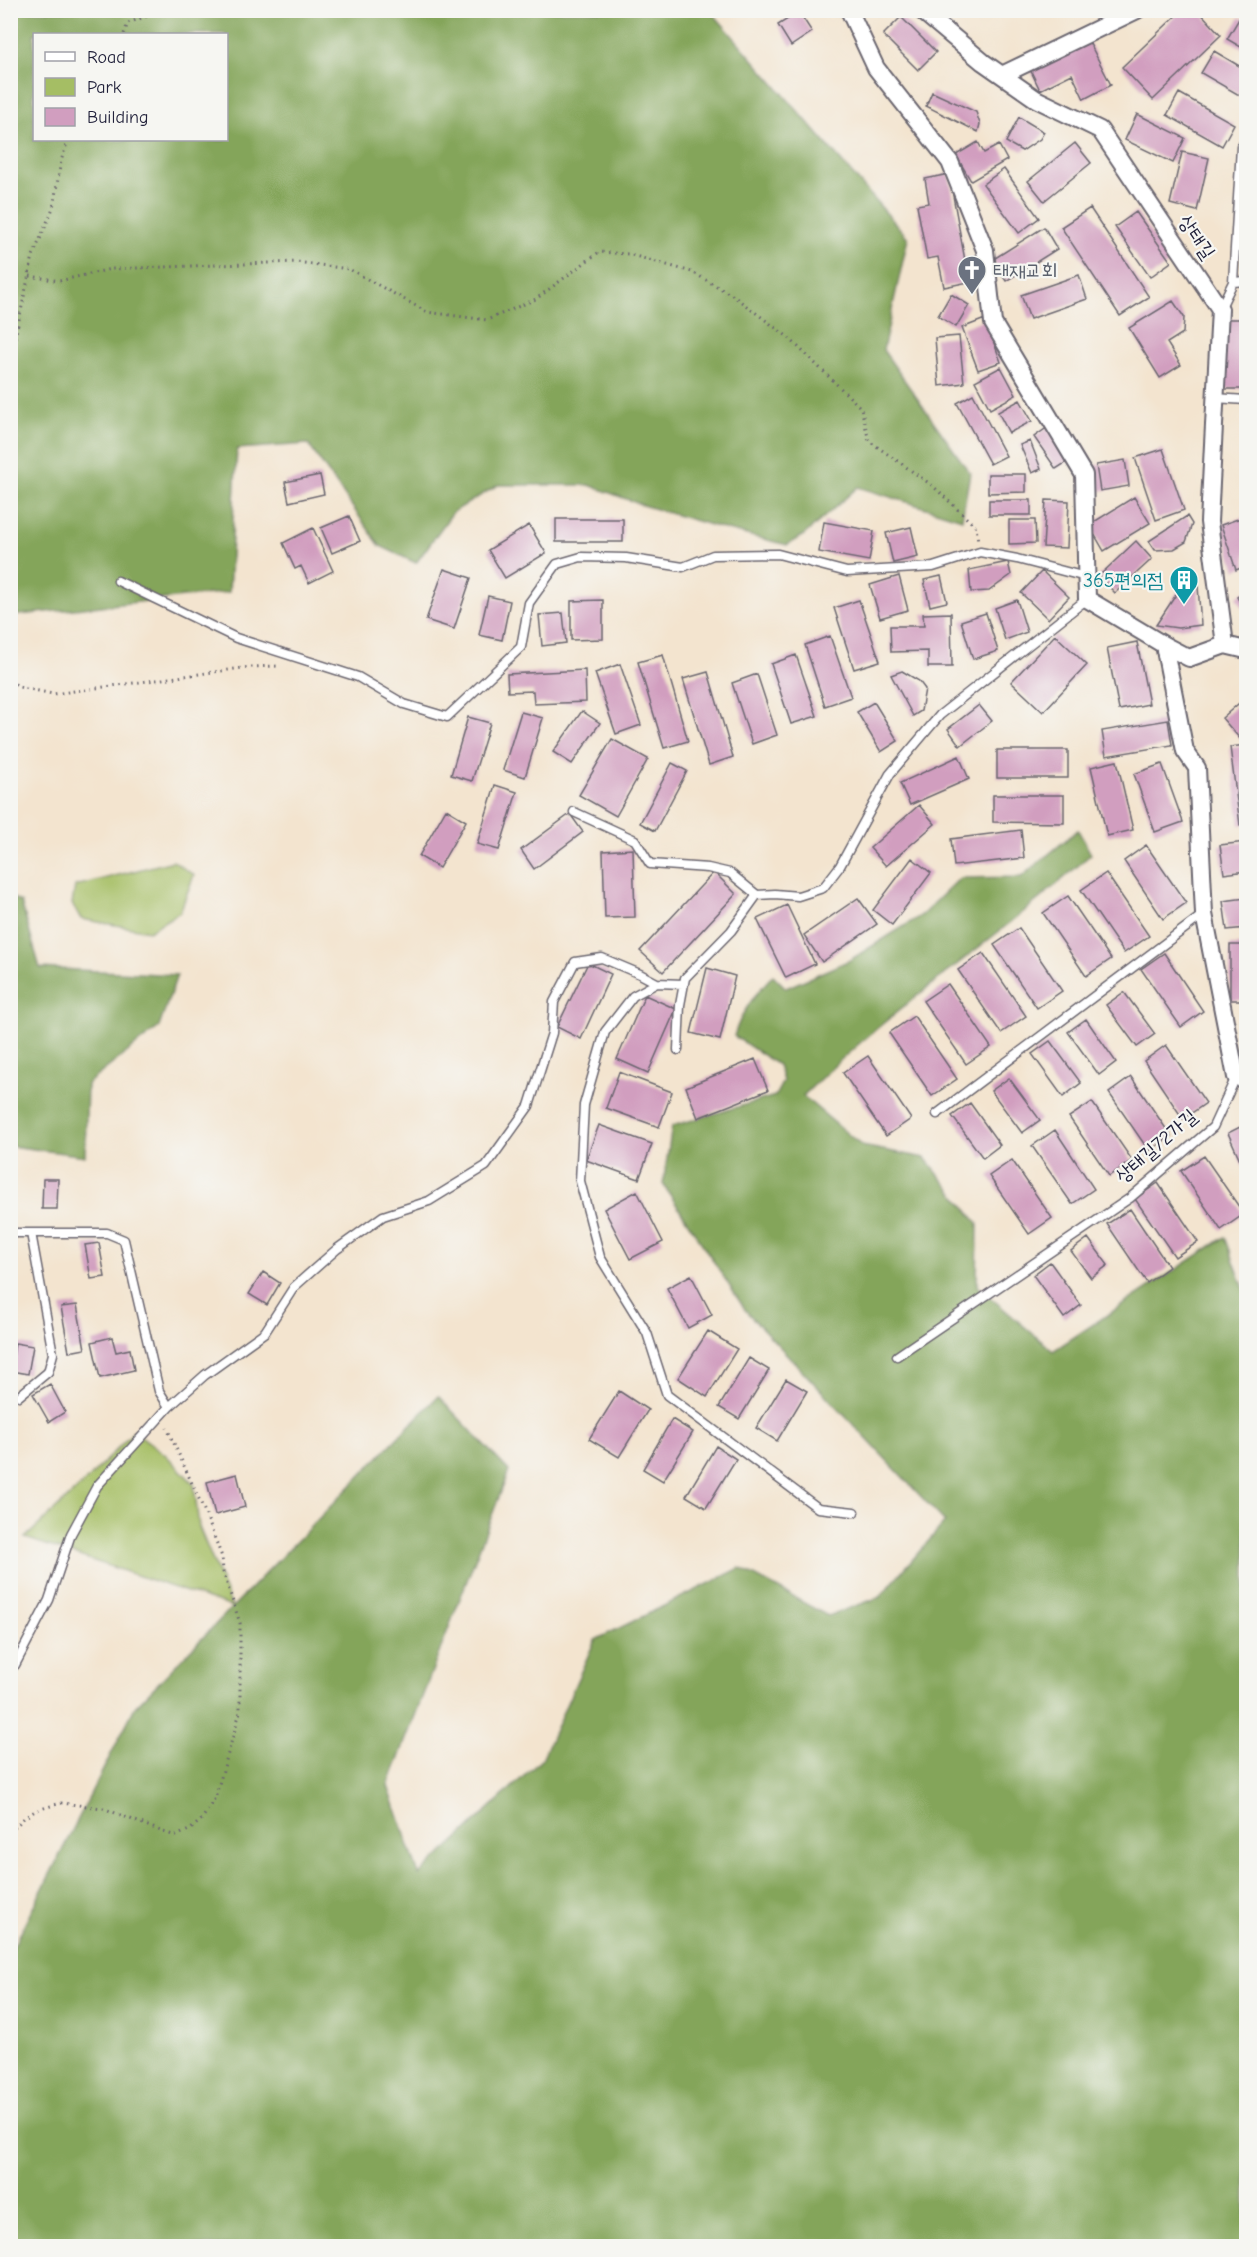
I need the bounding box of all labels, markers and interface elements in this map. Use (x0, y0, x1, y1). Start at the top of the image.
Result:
legend (33, 33, 228, 141)
text: Road (87, 47, 126, 68)
text: Park (87, 77, 122, 98)
text: Building (87, 107, 149, 128)
street label: 상태길 (1174, 211, 1220, 263)
church icon: 태재교회 (956, 254, 988, 296)
place label: 태재교회 (993, 259, 1057, 282)
building icon: 365편의점 (1168, 564, 1200, 606)
place label: 365편의점 (1083, 569, 1163, 592)
street label: 상태길72가길 (1111, 1104, 1201, 1188)

